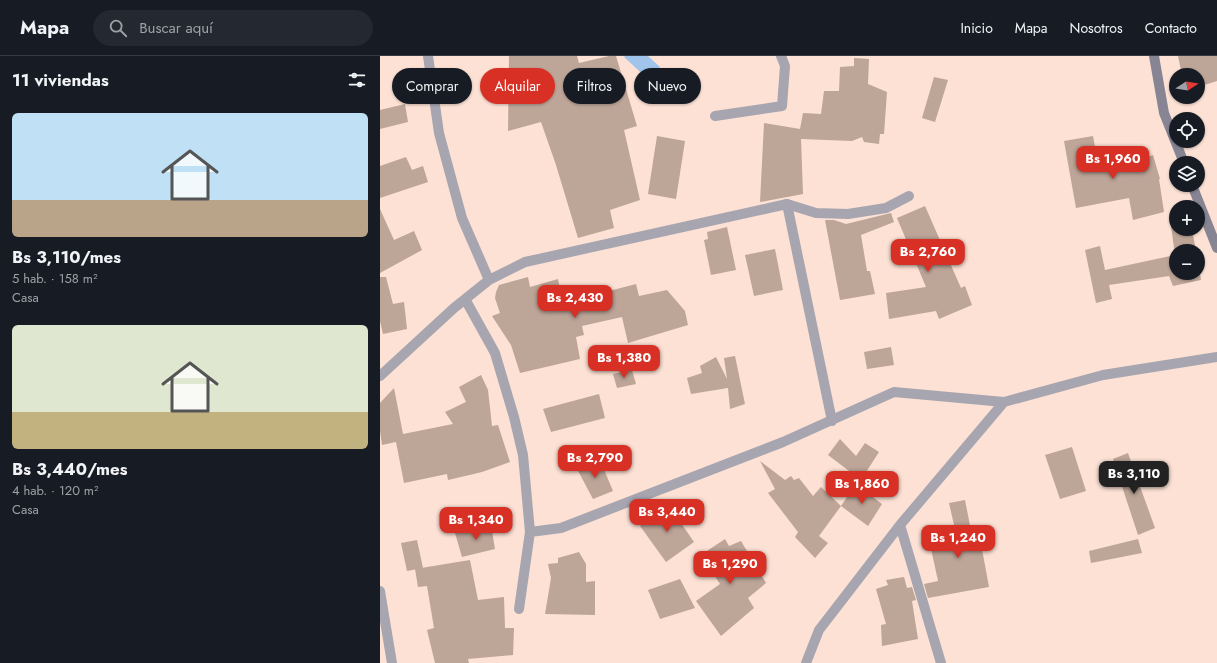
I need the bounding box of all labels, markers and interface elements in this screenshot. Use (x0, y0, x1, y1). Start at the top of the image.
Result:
search box (93, 10, 373, 46)
text: Mapa (20, 14, 69, 41)
icon: search (107, 17, 129, 39)
text: Buscar aquí (139, 17, 213, 39)
text: Inicio (960, 18, 993, 38)
text: Mapa (1015, 18, 1048, 38)
text: Nosotros (1070, 18, 1123, 38)
text: Contacto (1145, 18, 1197, 38)
text: 11 viviendas (12, 68, 109, 92)
chip: Comprar (392, 68, 472, 104)
chip: Alquilar (480, 68, 555, 104)
chip: Filtros (563, 68, 626, 104)
chip: Nuevo (634, 68, 701, 104)
north arrow (1169, 68, 1205, 104)
map controls (1169, 68, 1205, 280)
icon: filters (346, 69, 368, 91)
button: locate (1169, 112, 1205, 148)
icon: home (154, 139, 226, 211)
pin: Bs 1,960 (1072, 146, 1154, 180)
text: Bs 1,960 (1085, 149, 1141, 168)
button: layers (1169, 156, 1205, 192)
button: + (1169, 200, 1205, 236)
pin: Bs 2,760 (887, 239, 969, 273)
text: Bs 2,760 (900, 242, 956, 261)
button: − (1169, 244, 1205, 280)
text: Bs 3,110/mes (12, 245, 121, 269)
text: 5 hab. · 158 m² (12, 269, 98, 288)
pin: Bs 2,430 (534, 285, 616, 319)
text: Casa (12, 288, 39, 307)
text: Bs 2,430 (547, 288, 603, 307)
pin: Bs 1,380 (583, 345, 665, 379)
text: Bs 1,380 (597, 348, 651, 367)
icon: home (154, 351, 226, 423)
pin: Bs 2,790 (554, 445, 636, 479)
text: Bs 2,790 (567, 448, 623, 467)
text: Bs 3,440/mes (12, 457, 128, 481)
pin: Bs 3,110 (1093, 461, 1175, 495)
text: Bs 3,110 (1108, 464, 1160, 483)
pin: Bs 1,860 (821, 471, 903, 505)
text: Bs 1,860 (835, 474, 889, 493)
text: 4 hab. · 120 m² (12, 481, 99, 500)
pin: Bs 3,440 (626, 499, 708, 533)
text: Casa (12, 500, 39, 519)
text: Bs 3,440 (638, 502, 696, 521)
pin: Bs 1,340 (435, 507, 517, 541)
text: Bs 1,340 (448, 510, 504, 529)
pin: Bs 1,240 (917, 525, 999, 559)
text: Bs 1,240 (930, 528, 986, 547)
pin: Bs 1,290 (689, 551, 771, 585)
text: Bs 1,290 (702, 554, 758, 573)

